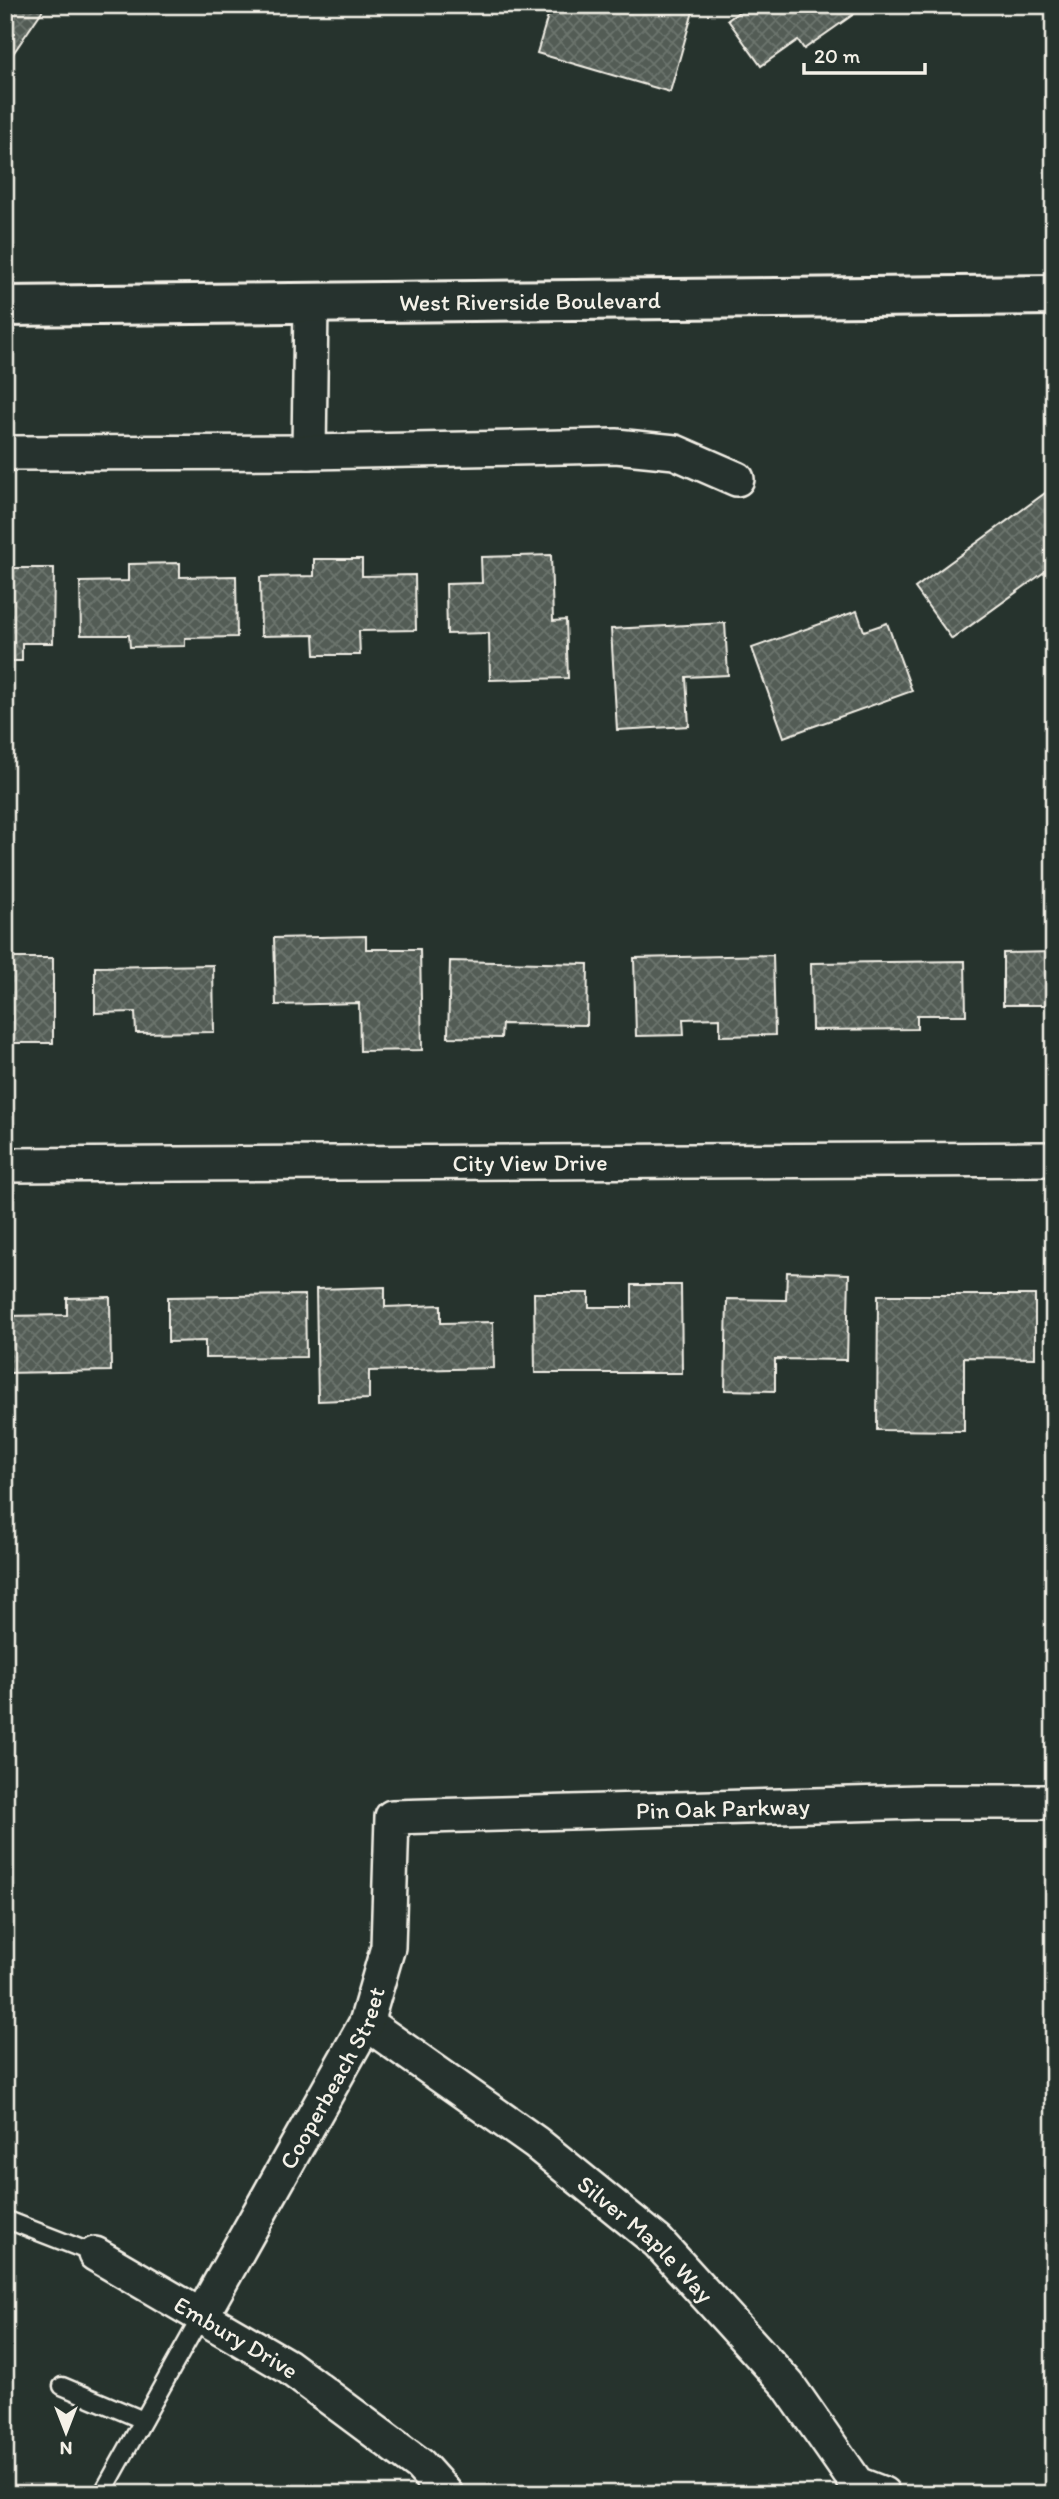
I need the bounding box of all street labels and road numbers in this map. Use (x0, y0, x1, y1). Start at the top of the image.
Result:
street label: West Riverside Boulevard (399, 285, 661, 316)
street label: City View Drive (452, 1147, 608, 1177)
street label: Pin Oak Parkway (635, 1791, 811, 1825)
street label: Cooperbeach Street (273, 1983, 390, 2174)
street label: Silver Maple Way (572, 2168, 721, 2309)
street label: Embury Drive (169, 2289, 305, 2384)

